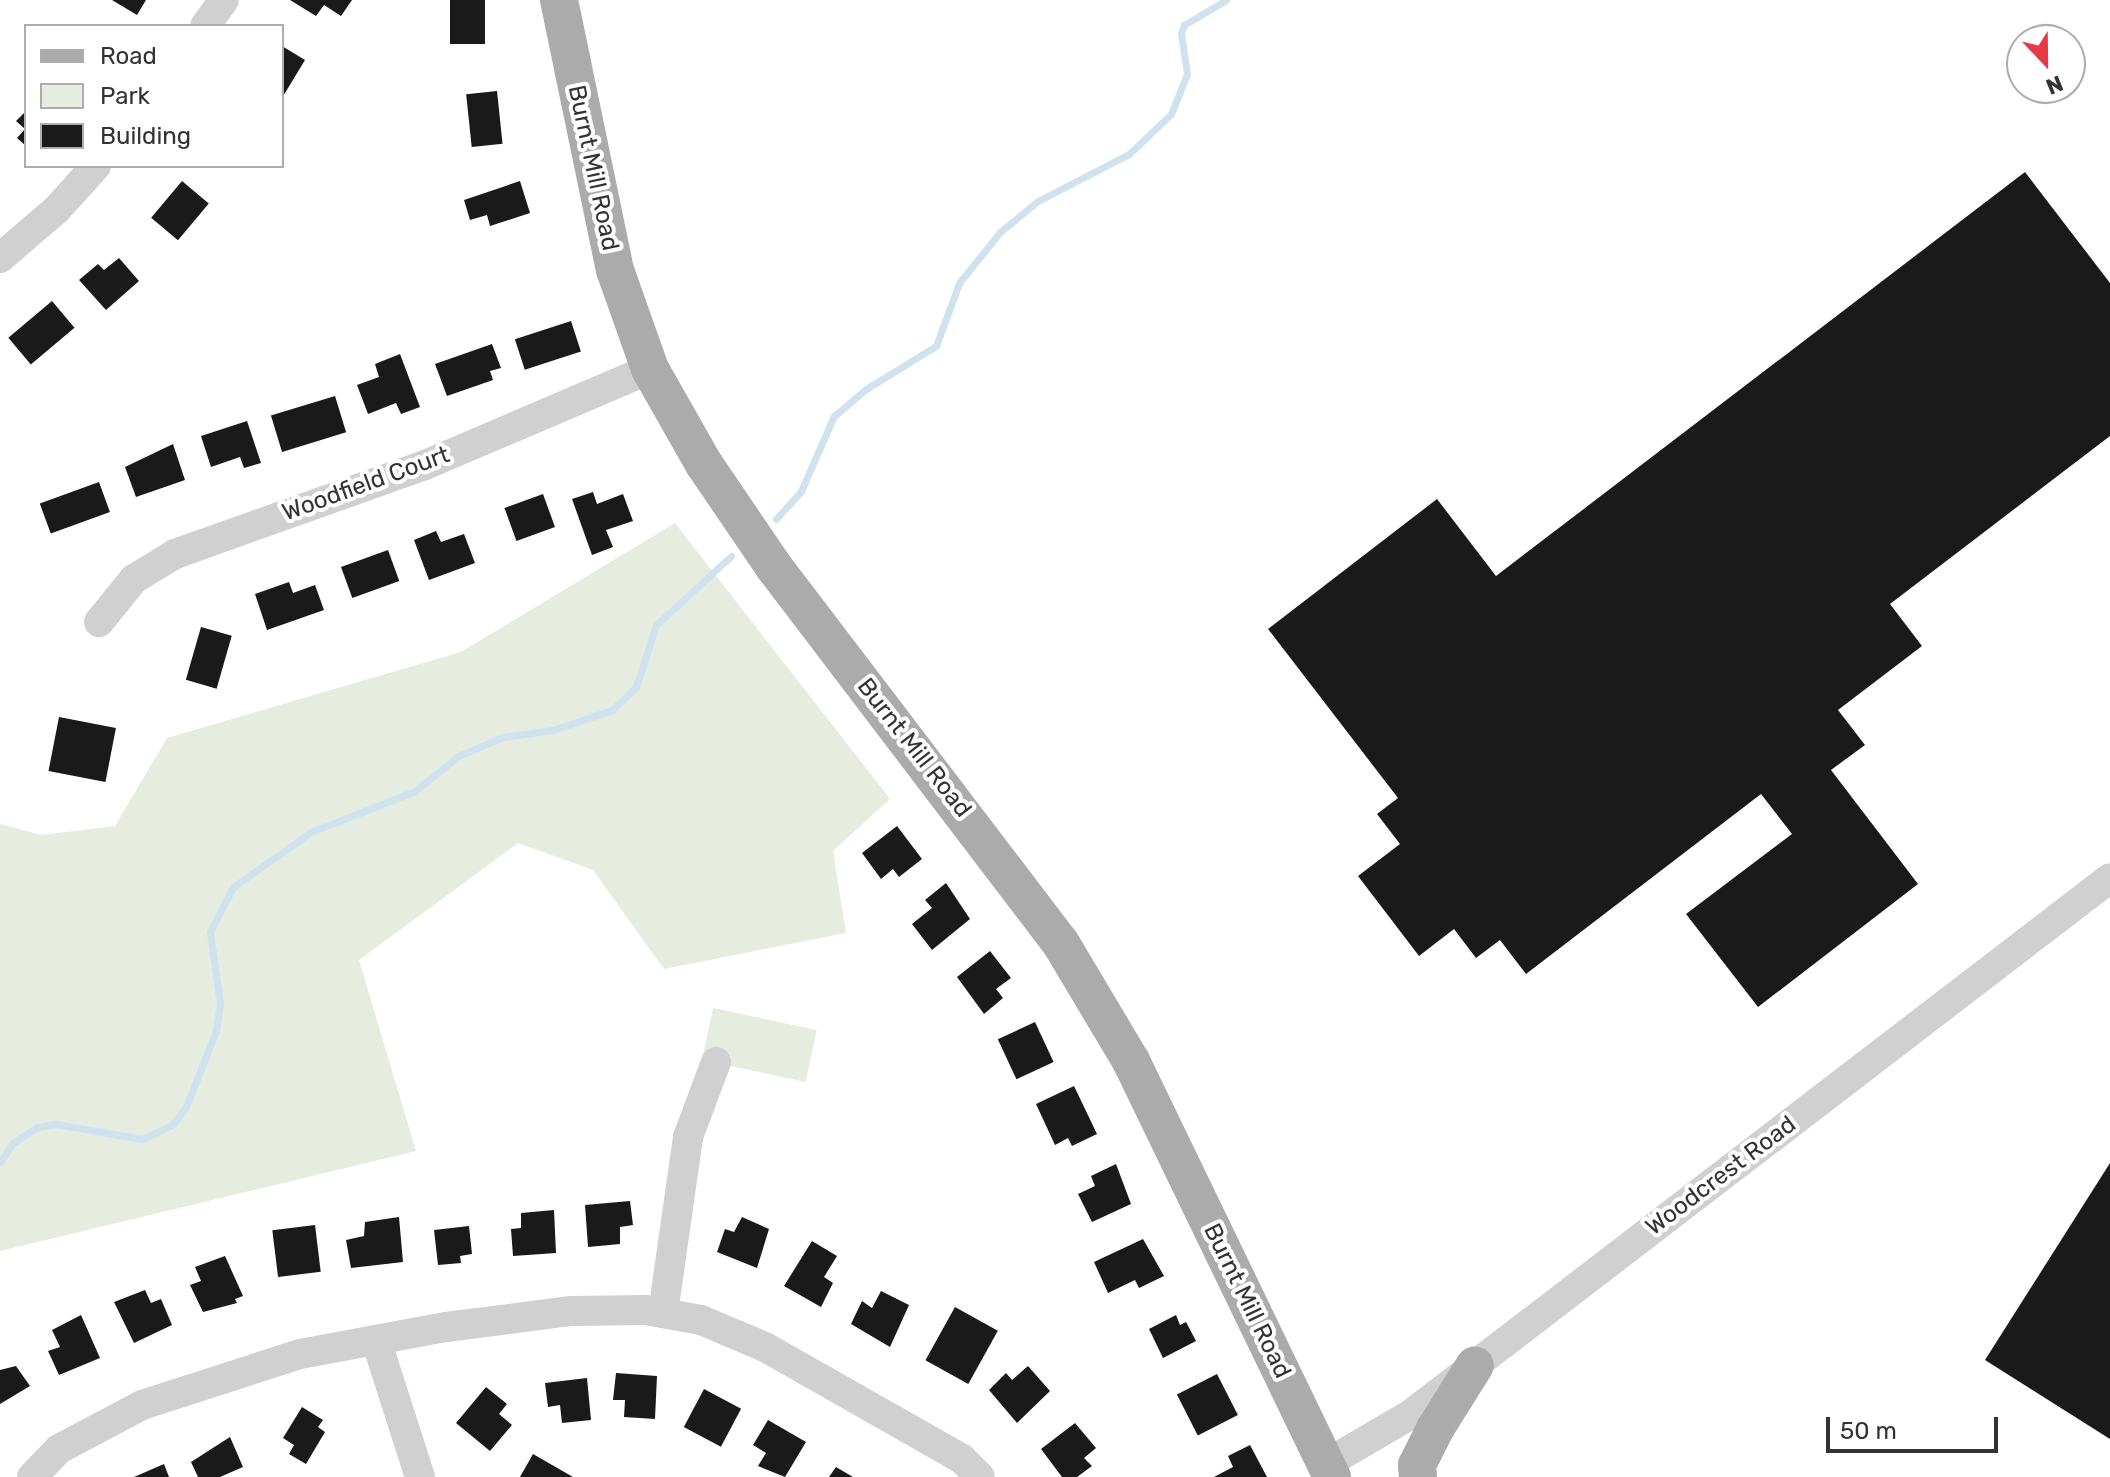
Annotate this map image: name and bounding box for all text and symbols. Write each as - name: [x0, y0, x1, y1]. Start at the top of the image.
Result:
- legend: [24, 24, 284, 168]
- north arrow: [2006, 24, 2086, 104]
- text: Road: [100, 42, 157, 70]
- text: N: [2042, 69, 2067, 100]
- text: Park: [100, 82, 150, 110]
- street label: Burnt Mill Road: [561, 83, 625, 253]
- text: Building: [100, 122, 191, 150]
- street label: Woodfield Court: [278, 440, 454, 528]
- street label: Burnt Mill Road: [851, 673, 977, 823]
- street label: Woodcrest Road: [1640, 1110, 1802, 1242]
- street label: Burnt Mill Road: [1197, 1219, 1297, 1383]
- scale bar: [1830, 1401, 2002, 1451]
- text: 50 m: [1840, 1417, 1897, 1445]

